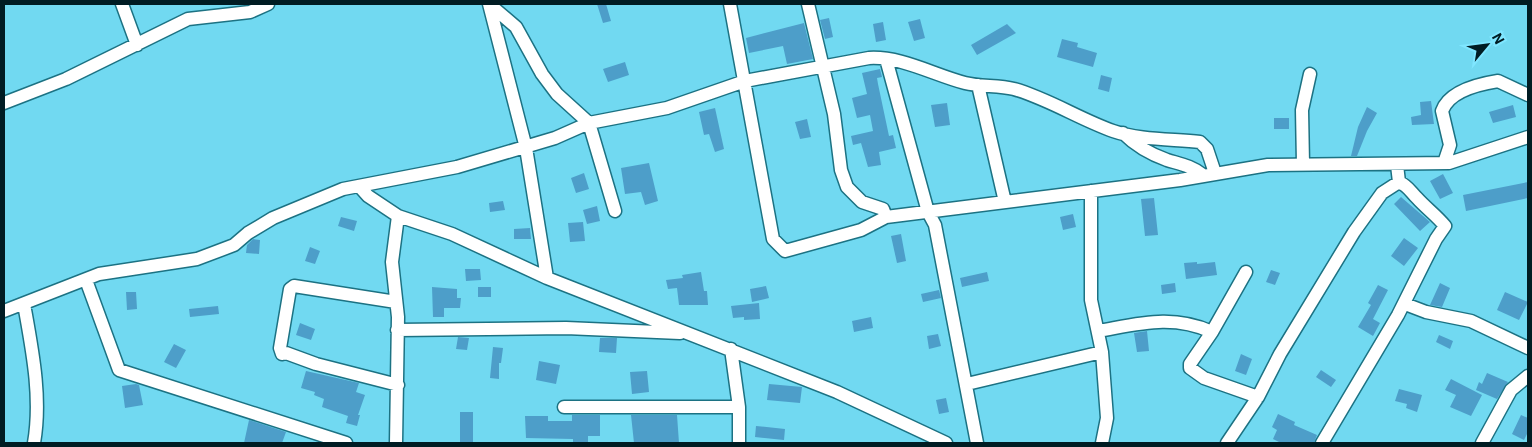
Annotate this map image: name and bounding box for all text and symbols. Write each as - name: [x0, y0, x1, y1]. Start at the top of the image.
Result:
- north arrow: [1462, 20, 1512, 70]
- text: N: [1489, 30, 1508, 47]

